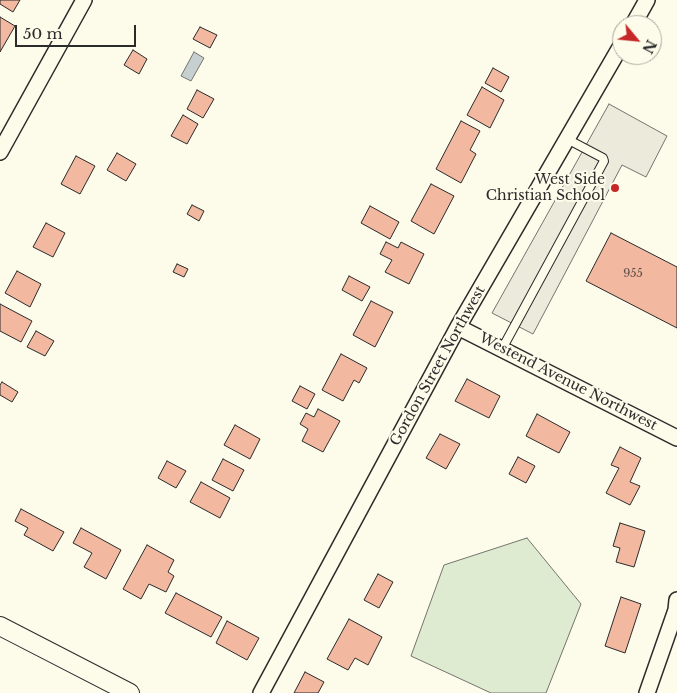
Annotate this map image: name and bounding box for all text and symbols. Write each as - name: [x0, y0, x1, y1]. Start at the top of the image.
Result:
- scale bar: [18, 15, 139, 47]
- north arrow: [612, 15, 662, 65]
- text: 50 m: [23, 24, 63, 43]
- text: N: [638, 37, 660, 57]
- place label: West Side Christian School: [486, 172, 605, 204]
- marker: West Side Christian School: [609, 182, 621, 194]
- house number: 955: [623, 267, 643, 281]
- street label: Gordon Street Northwest: [387, 283, 489, 449]
- street label: Westend Avenue Northwest: [476, 330, 660, 434]

